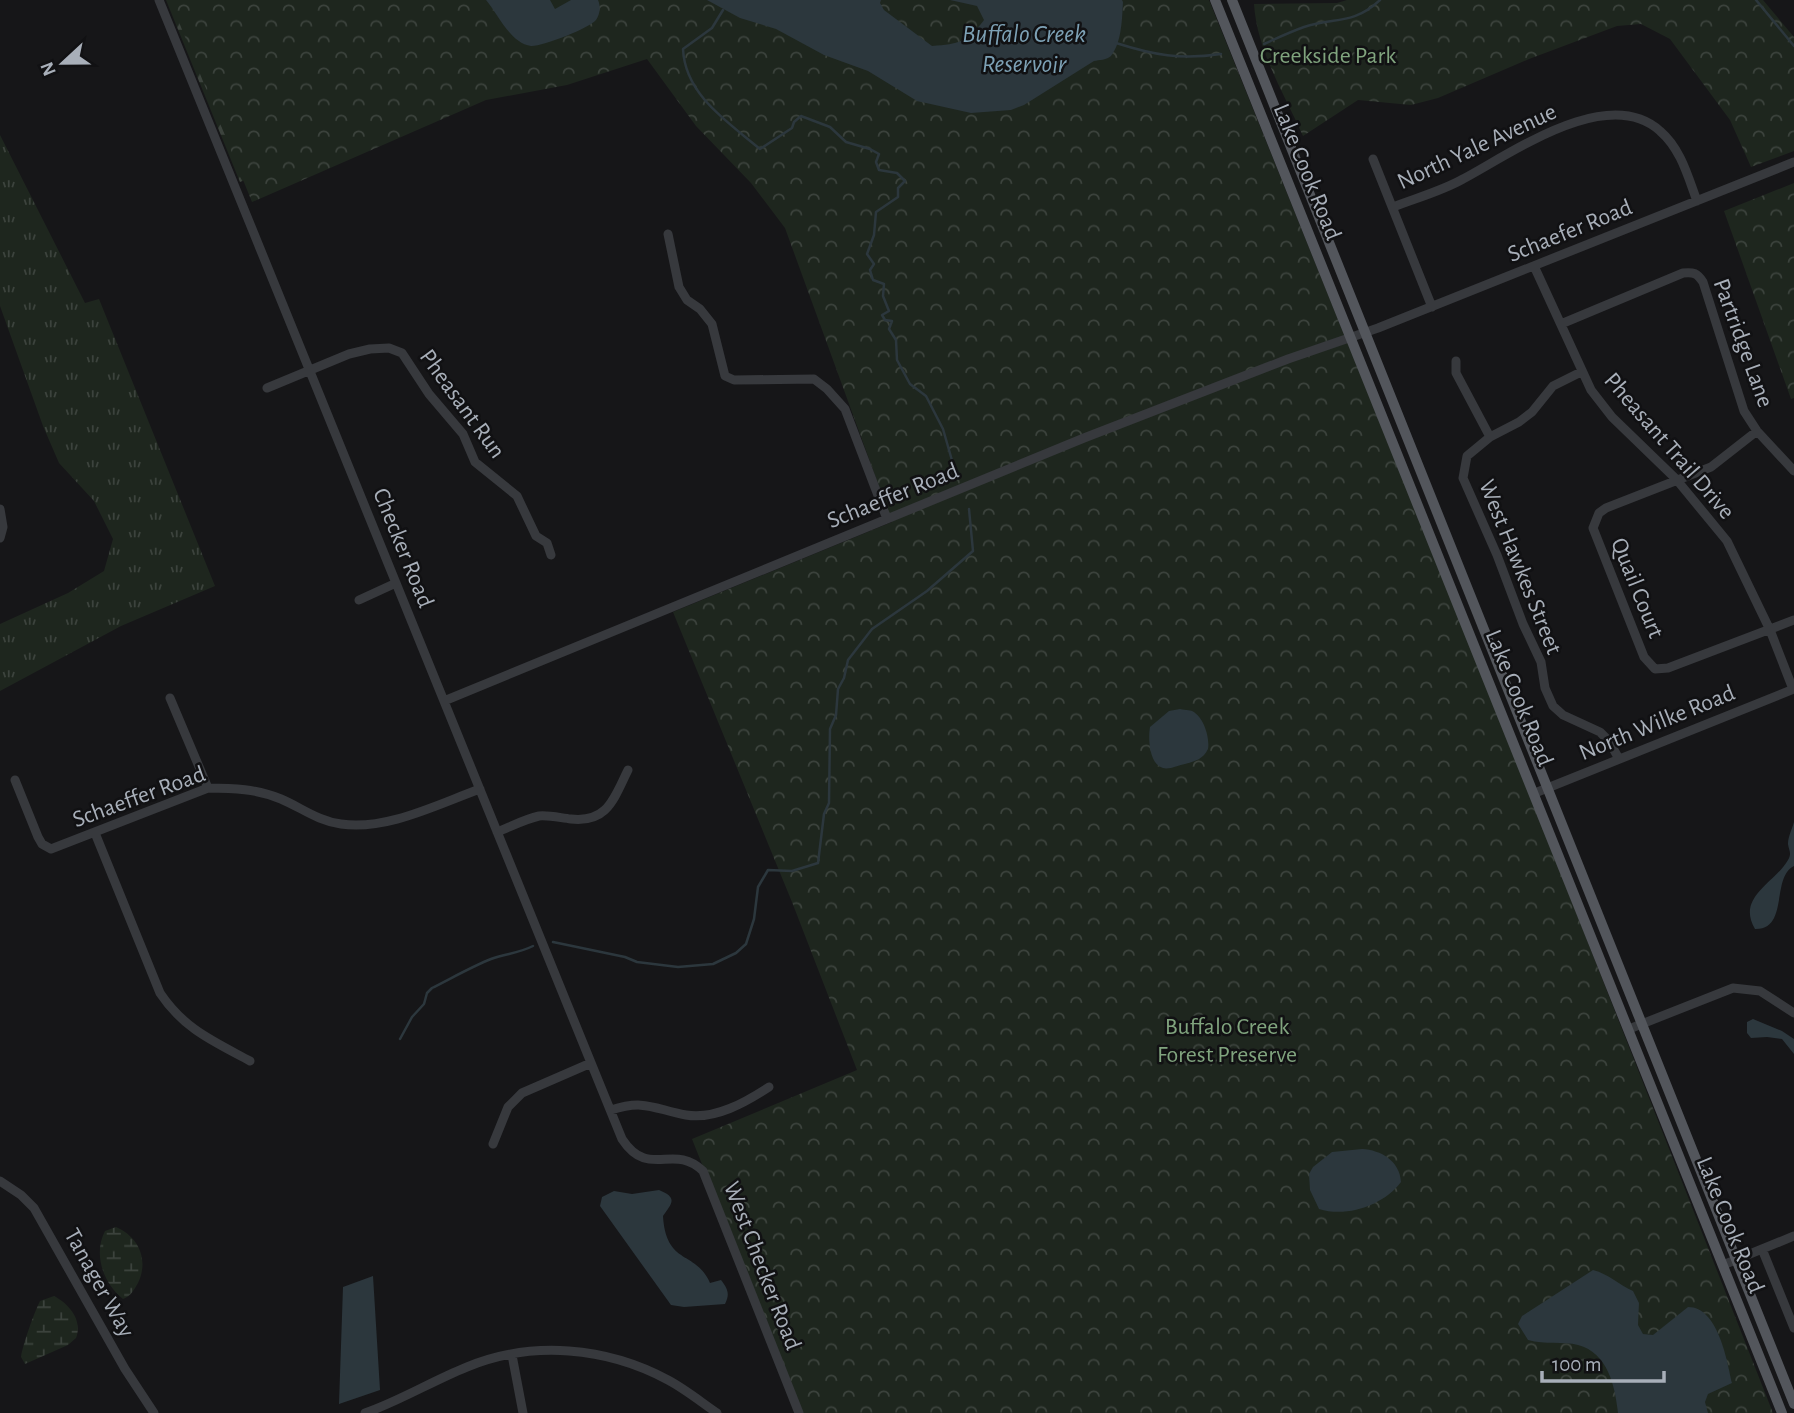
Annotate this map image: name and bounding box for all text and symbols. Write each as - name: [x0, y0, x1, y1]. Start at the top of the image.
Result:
- water label: Buffalo Creek Reservoir: [962, 21, 1086, 77]
- north arrow: [28, 28, 98, 98]
- park label: Creekside Park: [1260, 44, 1396, 68]
- text: N: [37, 59, 60, 78]
- street label: Lake Cook Road: [1269, 100, 1345, 244]
- street label: North Yale Avenue: [1394, 100, 1560, 194]
- street label: Schaefer Road: [1504, 195, 1636, 267]
- street label: Partridge Lane: [1709, 275, 1777, 411]
- street label: Pheasant Run: [415, 345, 509, 463]
- street label: Pheasant Trail Drive: [1599, 368, 1739, 524]
- street label: Schaeffer Road: [824, 459, 962, 533]
- street label: West Hawkes Street: [1474, 476, 1566, 658]
- street label: Checker Road: [368, 485, 438, 611]
- street label: Quail Court: [1606, 535, 1668, 642]
- street label: Lake Cook Road: [1481, 626, 1557, 770]
- street label: North Wilke Road: [1576, 681, 1738, 765]
- street label: Schaeffer Road: [69, 762, 209, 832]
- park label: Buffalo Creek Forest Preserve: [1157, 1015, 1297, 1067]
- street label: Lake Cook Road: [1692, 1153, 1768, 1297]
- street label: West Checker Road: [719, 1178, 805, 1354]
- street label: Tanager Way: [59, 1225, 139, 1341]
- scale bar: [1542, 1340, 1664, 1384]
- text: 100 m: [1552, 1354, 1602, 1375]

